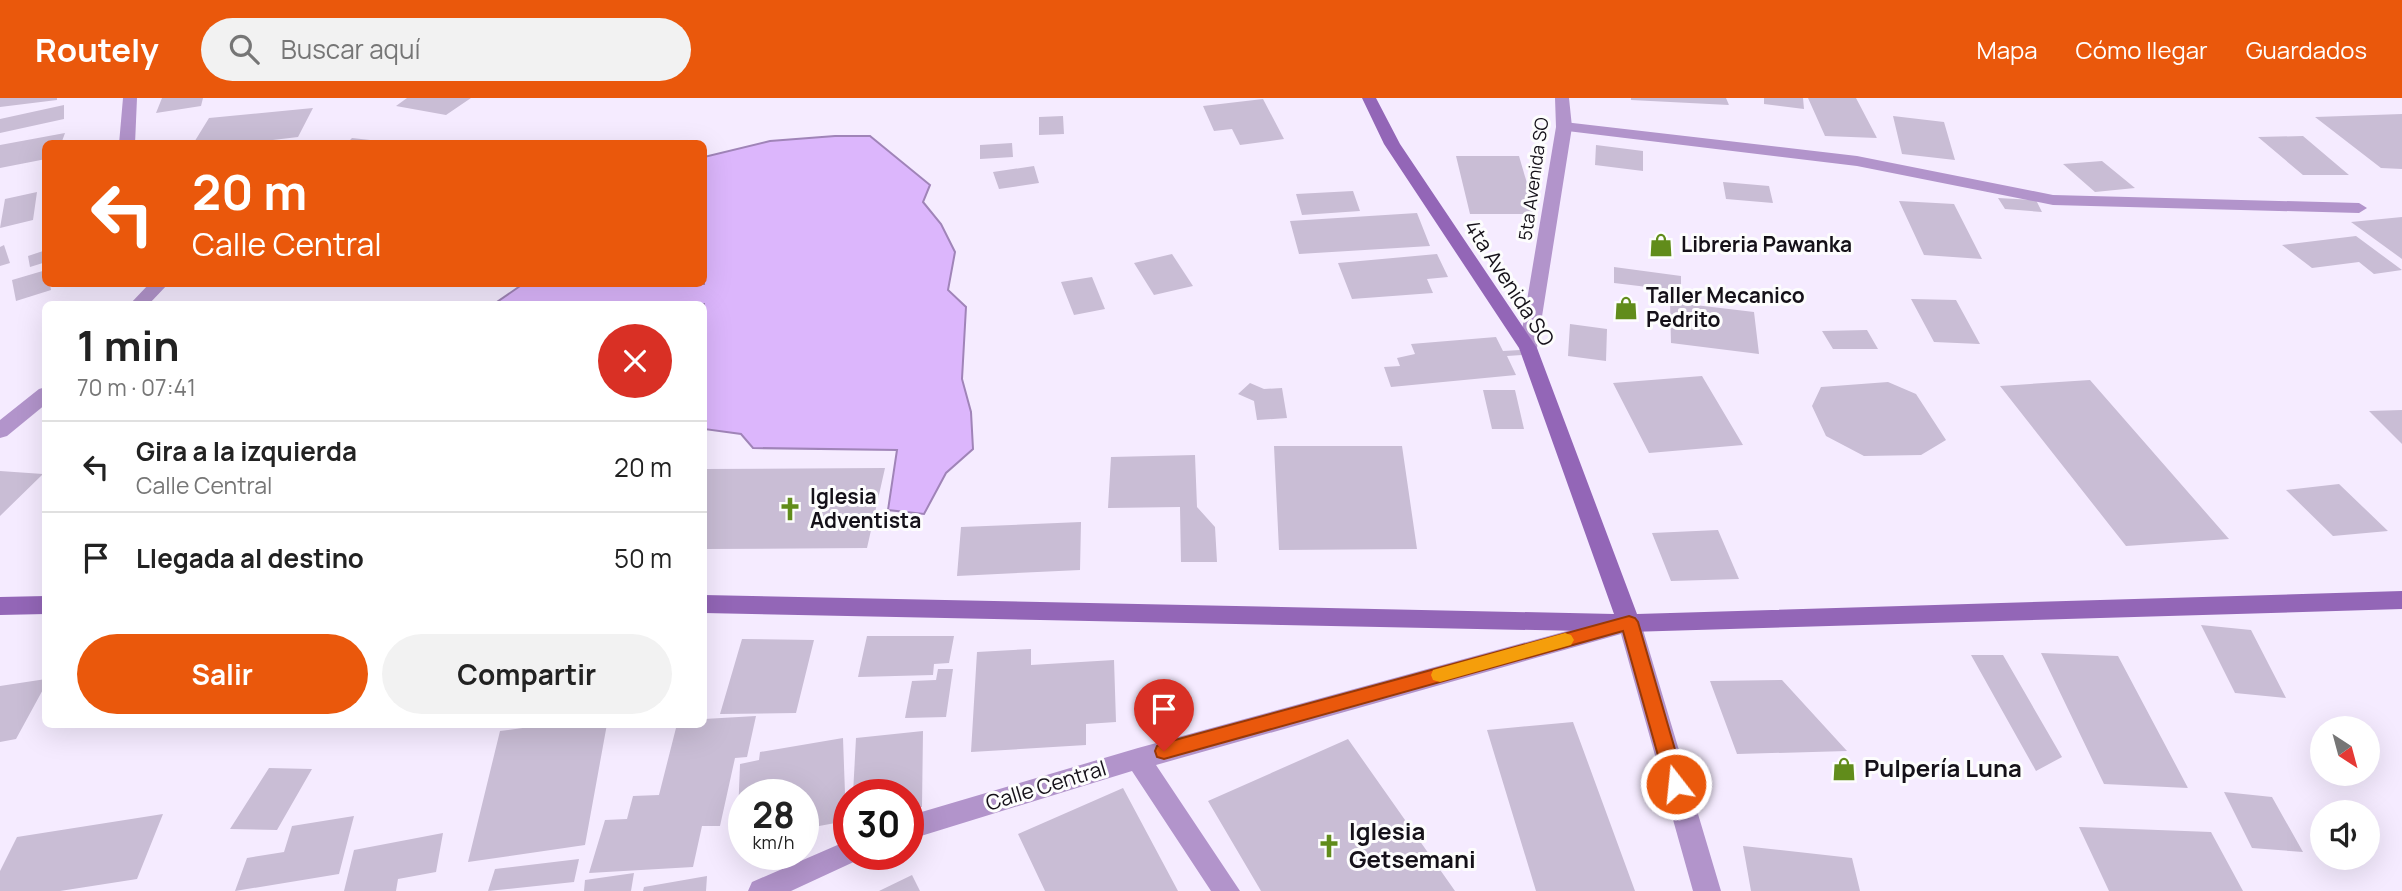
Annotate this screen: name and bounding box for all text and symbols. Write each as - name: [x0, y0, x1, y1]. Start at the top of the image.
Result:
- search box: [201, 18, 691, 81]
- text: Routely: [35, 27, 159, 72]
- icon: search: [225, 30, 263, 68]
- text: Buscar aquí: [281, 31, 421, 67]
- text: Mapa: [1977, 33, 2038, 66]
- text: Cómo llegar: [2076, 33, 2208, 66]
- text: Guardados: [2246, 33, 2367, 66]
- street label: 5ta Avenida SO: [1512, 116, 1554, 242]
- text: 20 m: [192, 158, 307, 225]
- icon: left: [77, 168, 168, 259]
- street label: 4ta Avenida SO: [1459, 214, 1561, 351]
- text: Calle Central: [192, 222, 382, 266]
- place label: Libreria Pawanka: [1681, 230, 1852, 258]
- shop icon: Libreria Pawanka: [1647, 231, 1675, 259]
- place label: Taller Mecanico Pedrito: [1646, 281, 1805, 333]
- shop icon: Taller Mecanico Pedrito: [1612, 294, 1640, 322]
- text: 1 min: [77, 316, 180, 374]
- button: close: [598, 324, 672, 398]
- text: 70 m · 07:41: [77, 371, 196, 403]
- text: Gira a la izquierda: [136, 433, 357, 469]
- icon: left: [77, 448, 115, 486]
- text: 20 m: [614, 449, 672, 485]
- text: Calle Central: [136, 469, 272, 501]
- place label: Iglesia Adventista: [810, 482, 921, 534]
- church icon: Iglesia Adventista: [776, 495, 804, 523]
- icon: arrive: [77, 539, 115, 577]
- text: Llegada al destino: [136, 540, 364, 576]
- text: 50 m: [614, 540, 672, 576]
- button: Salir: [77, 634, 368, 714]
- button: Compartir: [382, 634, 672, 714]
- pin: [1134, 679, 1194, 751]
- icon: arrive: [1145, 690, 1183, 728]
- north arrow: [2310, 716, 2380, 786]
- map controls: [2310, 716, 2380, 870]
- position arrow: [1639, 747, 1713, 821]
- place label: Pulpería Luna: [1864, 751, 2022, 784]
- street label: Calle Central: [982, 753, 1109, 817]
- shop icon: Pulpería Luna: [1830, 755, 1858, 783]
- speed limit sign: 30: [833, 779, 924, 870]
- text: 28: [752, 791, 795, 839]
- button: sound: [2310, 800, 2380, 870]
- place label: Iglesia Getsemani: [1349, 814, 1476, 875]
- text: km/h: [753, 830, 794, 854]
- church icon: Iglesia Getsemani: [1315, 832, 1343, 860]

